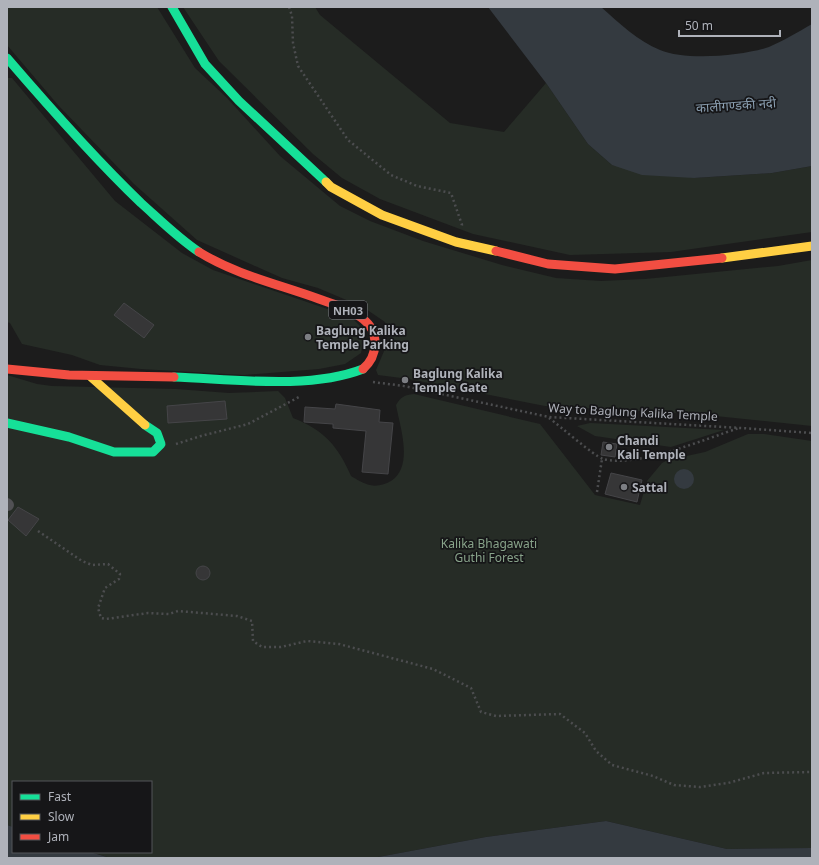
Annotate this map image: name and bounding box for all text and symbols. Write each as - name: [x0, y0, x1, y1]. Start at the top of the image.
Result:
- scale bar: [679, 12, 780, 38]
- text: 50 m: [685, 17, 713, 34]
- water label: कालीगण्डकी नदी: [695, 93, 777, 117]
- road number: NH03: [329, 301, 367, 319]
- place label: Baglung Kalika Temple Parking: [316, 322, 409, 353]
- marker: Baglung Kalika Temple Parking: [303, 332, 313, 342]
- place label: Baglung Kalika Temple Gate: [413, 365, 503, 396]
- marker: Baglung Kalika Temple Gate: [400, 375, 410, 385]
- street label: Way to Baglung Kalika Temple: [548, 399, 718, 425]
- place label: Chandi Kali Temple: [617, 432, 686, 463]
- marker: Chandi Kali Temple: [604, 442, 614, 452]
- place label: Sattal: [632, 479, 667, 496]
- marker: Sattal: [619, 482, 629, 492]
- park label: Kalika Bhagawati Guthi Forest: [441, 535, 537, 566]
- legend: [12, 781, 152, 853]
- text: Fast: [48, 788, 72, 805]
- text: Slow: [48, 808, 75, 825]
- text: Jam: [47, 828, 69, 845]

